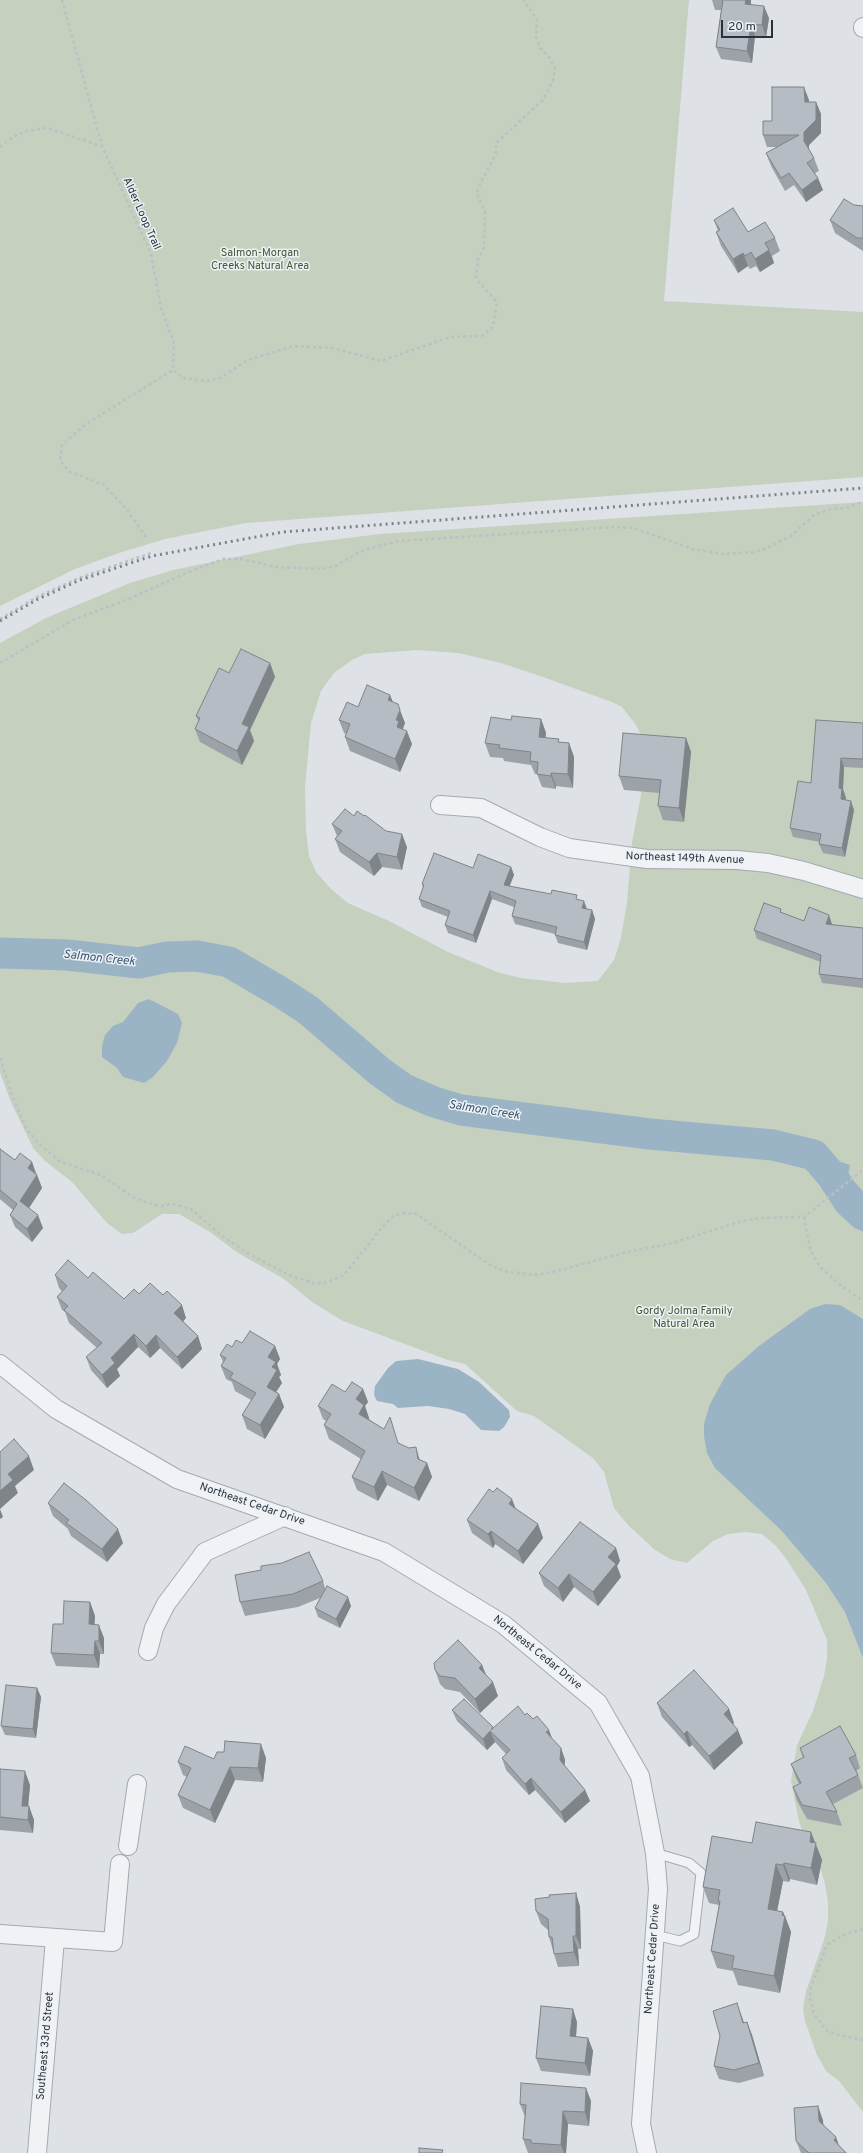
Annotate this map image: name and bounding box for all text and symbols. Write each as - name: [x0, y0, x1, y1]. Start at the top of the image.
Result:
- scale bar: [723, 12, 775, 38]
- text: 20 m: [728, 19, 756, 35]
- street label: Alder Loop Trail: [119, 176, 163, 252]
- park label: Salmon-Morgan Creeks Natural Area: [211, 247, 309, 273]
- street label: Northeast 149th Avenue: [625, 850, 745, 868]
- water label: Salmon Creek: [63, 948, 135, 970]
- water label: Salmon Creek: [447, 1098, 521, 1124]
- park label: Gordy Jolma Family Natural Area: [635, 1305, 733, 1331]
- street label: Northeast Cedar Drive: [198, 1481, 306, 1529]
- street label: Northeast Cedar Drive: [490, 1613, 584, 1693]
- street label: Northeast Cedar Drive: [643, 1903, 663, 2015]
- street label: Southeast 33rd Street: [35, 1991, 57, 2101]

